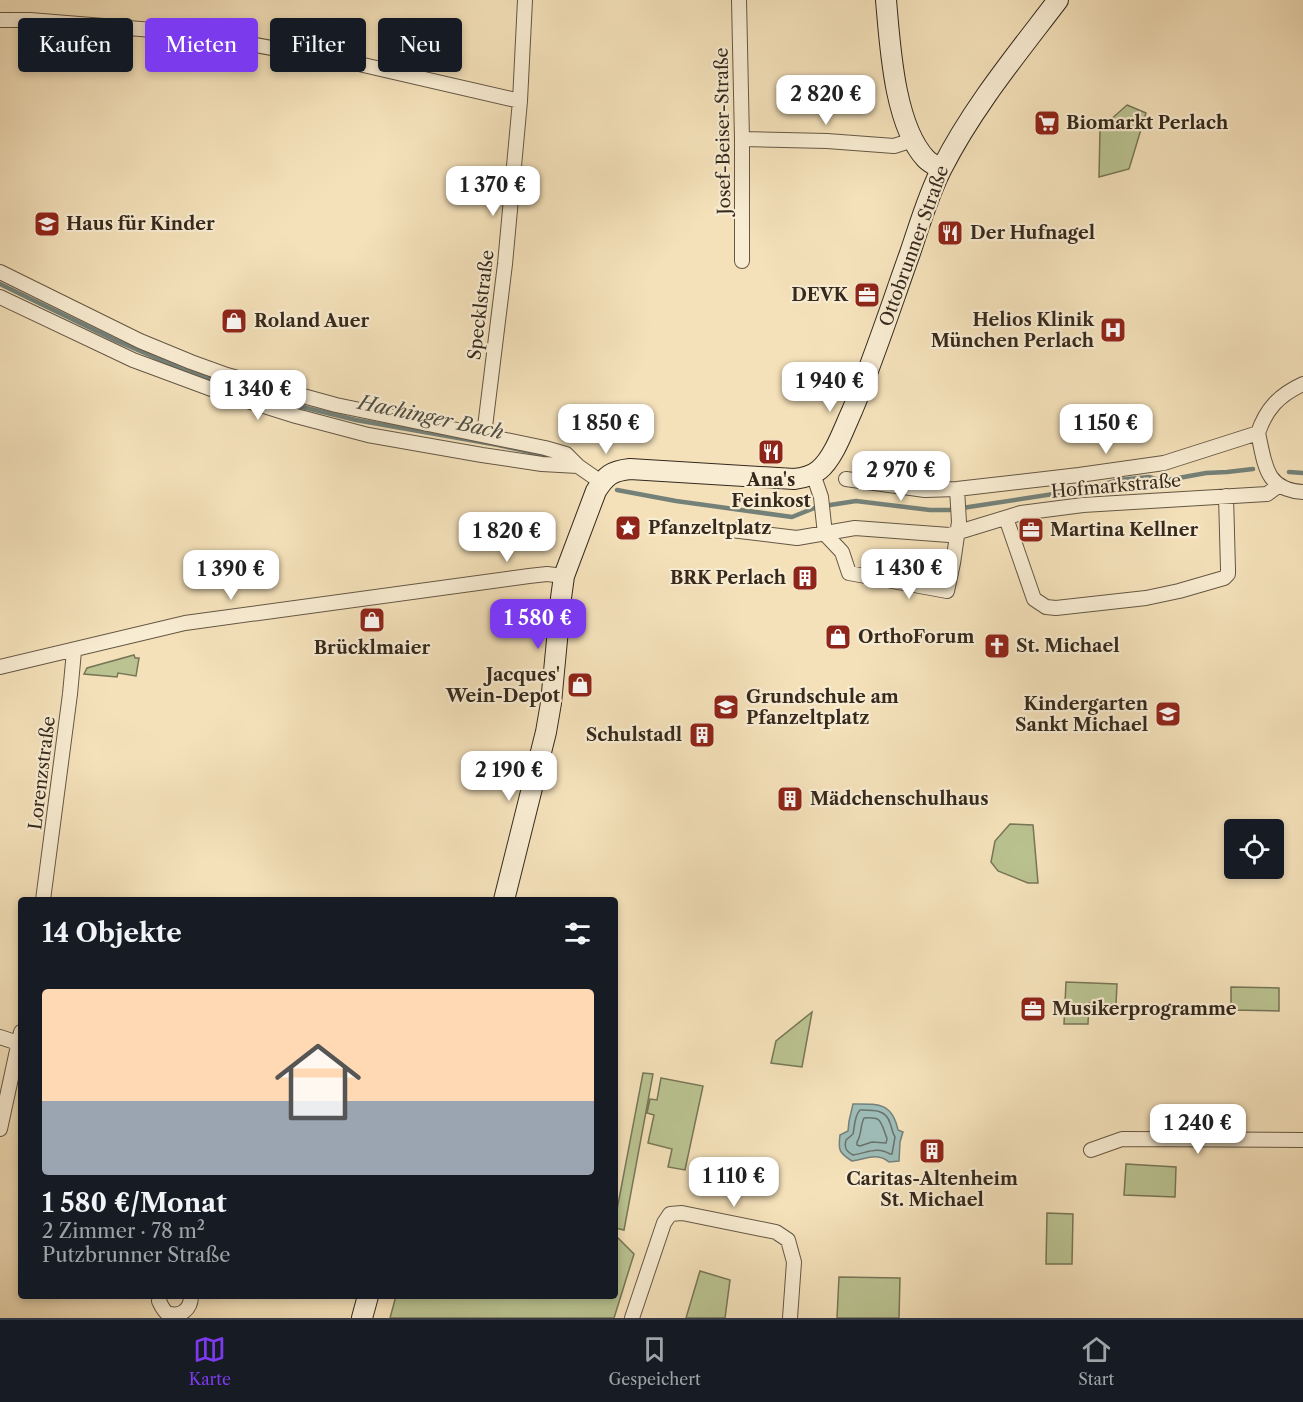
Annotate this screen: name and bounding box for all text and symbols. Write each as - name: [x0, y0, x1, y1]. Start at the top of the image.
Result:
- chip: Kaufen: [18, 18, 133, 72]
- chip: Mieten: [145, 18, 258, 72]
- chip: Filter: [270, 18, 366, 72]
- chip: Neu: [378, 18, 462, 72]
- street label: Josef-Beiser-Straße: [711, 47, 736, 218]
- pin: 2 820 €: [771, 75, 881, 126]
- text: 2 820 €: [790, 82, 862, 106]
- supermarket icon: Biomarkt Perlach: [1032, 108, 1062, 138]
- place label: Biomarkt Perlach: [1066, 112, 1229, 134]
- street label: Ottobrunner Straße: [875, 163, 953, 329]
- pin: 1 370 €: [438, 166, 548, 217]
- text: 1 370 €: [460, 173, 526, 197]
- school or university icon: Haus für Kinder: [32, 209, 62, 239]
- place label: Haus für Kinder: [66, 213, 215, 235]
- restaurant icon: Der Hufnagel: [935, 218, 965, 248]
- place label: Der Hufnagel: [970, 222, 1095, 244]
- street label: Specklstraße: [463, 249, 499, 361]
- office icon: DEVK: [852, 280, 882, 310]
- place label: DEVK: [791, 284, 849, 306]
- shop icon: Roland Auer: [219, 306, 249, 336]
- place label: Helios Klinik München Perlach: [931, 309, 1095, 352]
- place label: Roland Auer: [254, 310, 369, 332]
- hospital icon: Helios Klinik München Perlach: [1098, 315, 1128, 345]
- pin: 1 940 €: [775, 362, 885, 413]
- text: 1 940 €: [796, 369, 864, 393]
- pin: 1 340 €: [203, 370, 313, 421]
- text: 1 340 €: [224, 377, 292, 401]
- water label: Hachinger Bach: [354, 389, 506, 444]
- pin: 1 850 €: [551, 404, 661, 455]
- pin: 1 150 €: [1051, 404, 1161, 455]
- text: 1 850 €: [572, 411, 640, 435]
- text: 1 150 €: [1074, 411, 1138, 435]
- restaurant icon: Ana's Feinkost: [756, 437, 786, 467]
- pin: 2 970 €: [846, 451, 956, 502]
- text: 2 970 €: [866, 458, 936, 482]
- place label: Ana's Feinkost: [731, 469, 811, 512]
- street label: Hofmarkstraße: [1050, 469, 1182, 503]
- pin: 1 820 €: [452, 512, 562, 563]
- place icon: Pfanzeltplatz: [613, 513, 643, 543]
- office icon: Martina Kellner: [1016, 515, 1046, 545]
- place label: Pfanzeltplatz: [648, 517, 771, 539]
- text: 1 820 €: [473, 519, 541, 543]
- place label: Martina Kellner: [1050, 519, 1198, 541]
- pin: 1 430 €: [854, 549, 964, 600]
- pin: 1 390 €: [176, 550, 286, 601]
- text: 1 430 €: [875, 556, 943, 580]
- text: 1 390 €: [197, 557, 265, 581]
- building icon: BRK Perlach: [790, 563, 820, 593]
- place label: BRK Perlach: [670, 567, 787, 589]
- pin: 1 580 €: [483, 599, 593, 650]
- shop icon: Brücklmaier: [357, 605, 387, 635]
- text: 1 580 €: [504, 606, 572, 630]
- shop icon: OrthoForum: [823, 622, 853, 652]
- place label: OrthoForum: [858, 626, 975, 648]
- church icon: St. Michael: [982, 631, 1012, 661]
- place label: St. Michael: [1016, 635, 1120, 657]
- place label: Brücklmaier: [314, 637, 430, 659]
- place label: Jacques' Wein-Depot: [445, 664, 561, 707]
- shop icon: Jacques' Wein-Depot: [565, 670, 595, 700]
- place label: Grundschule am Pfanzeltplatz: [746, 686, 899, 729]
- school or university icon: Grundschule am Pfanzeltplatz: [711, 692, 741, 722]
- place label: Kindergarten Sankt Michael: [1015, 693, 1149, 736]
- school or university icon: Kindergarten Sankt Michael: [1153, 699, 1183, 729]
- street label: Lorenzstraße: [24, 715, 60, 831]
- building icon: Schulstadl: [687, 720, 717, 750]
- place label: Schulstadl: [586, 724, 682, 746]
- pin: 2 190 €: [454, 751, 564, 802]
- text: 2 190 €: [475, 758, 543, 782]
- building icon: Mädchenschulhaus: [775, 784, 805, 814]
- place label: Mädchenschulhaus: [810, 788, 989, 810]
- map controls: [1224, 819, 1284, 879]
- button: locate: [1224, 819, 1284, 879]
- text: 14 Objekte: [42, 917, 182, 949]
- icon: filters: [561, 917, 594, 950]
- office icon: Musikerprogramme: [1018, 994, 1048, 1024]
- place label: Musikerprogramme: [1052, 998, 1237, 1020]
- icon: home: [264, 1028, 372, 1136]
- pin: 1 240 €: [1143, 1104, 1253, 1155]
- text: 1 240 €: [1164, 1111, 1232, 1135]
- building icon: Caritas-Altenheim St. Michael: [917, 1136, 947, 1166]
- pin: 1 110 €: [679, 1157, 789, 1208]
- text: 1 110 €: [703, 1164, 765, 1188]
- place label: Caritas-Altenheim St. Michael: [846, 1168, 1018, 1211]
- text: 1 580 €/Monat: [42, 1187, 227, 1219]
- text: 2 Zimmer · 78 m²: [42, 1219, 205, 1243]
- text: Putzbrunner Straße: [42, 1243, 230, 1267]
- tab: Karte: [189, 1333, 231, 1389]
- tab: Gespeichert: [608, 1333, 701, 1389]
- tab: Start: [1078, 1333, 1114, 1389]

